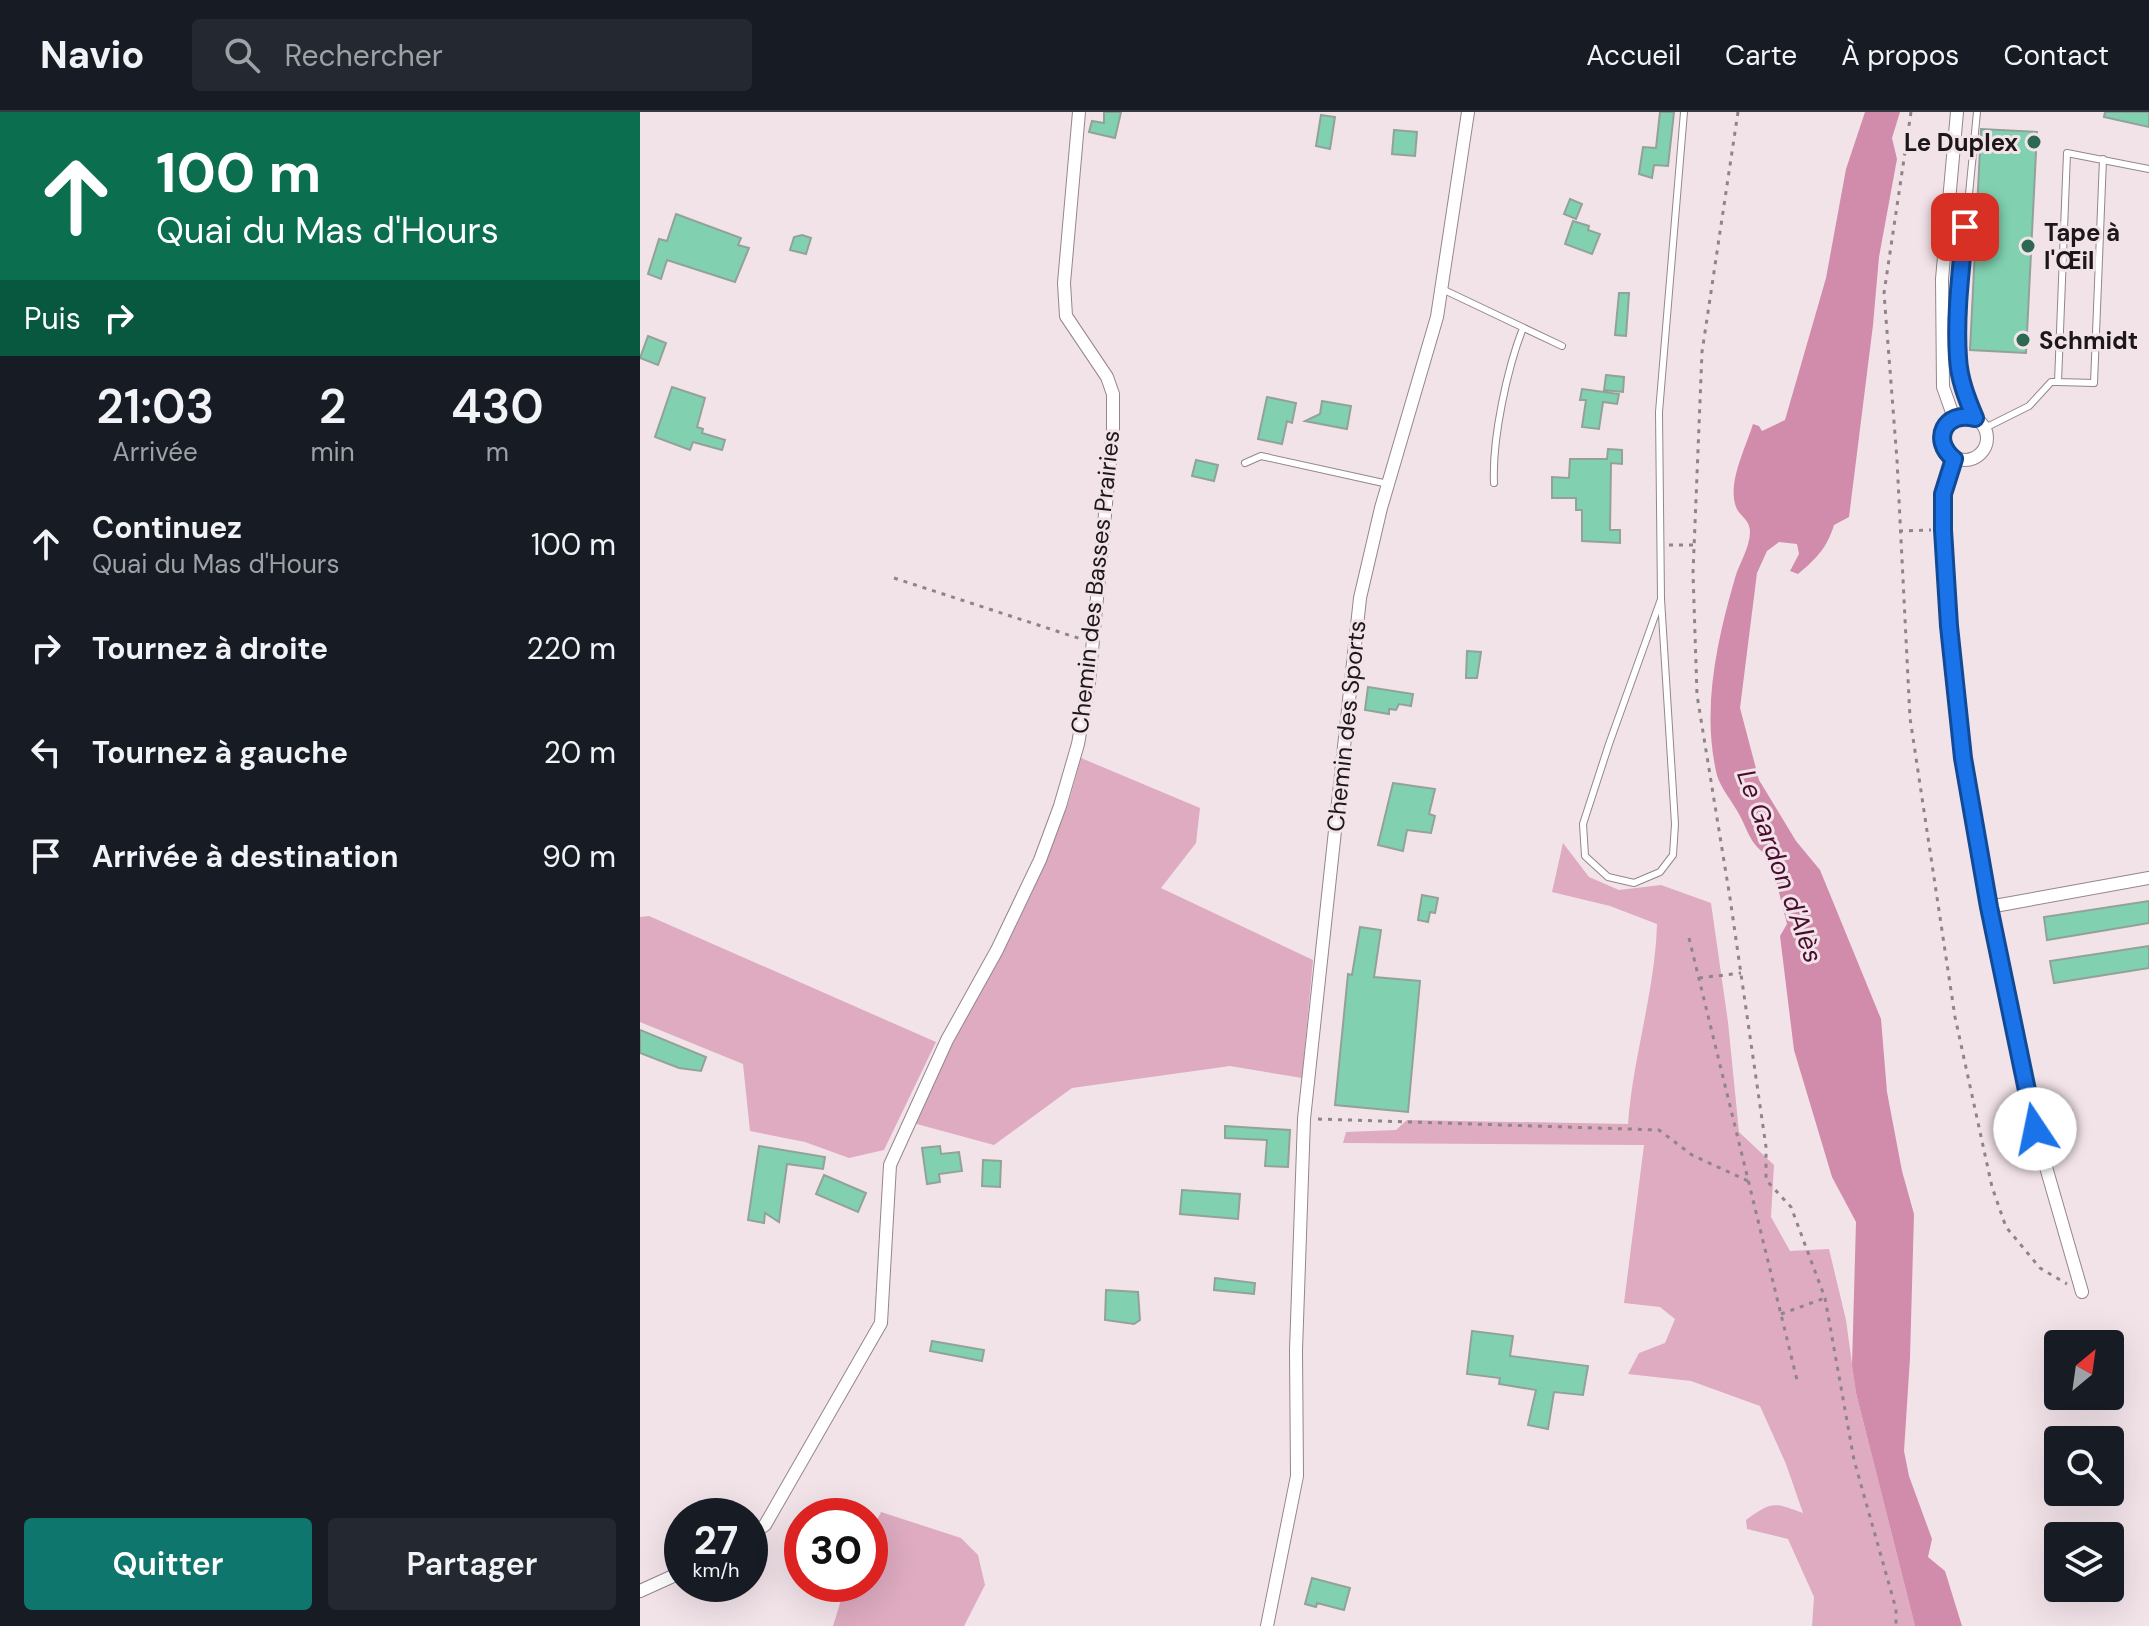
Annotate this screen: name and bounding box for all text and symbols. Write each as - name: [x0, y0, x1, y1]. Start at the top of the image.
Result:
- search box: [192, 19, 752, 91]
- text: Navio: [40, 30, 144, 80]
- icon: search: [220, 33, 264, 77]
- text: Rechercher: [284, 36, 443, 75]
- text: Accueil: [1586, 37, 1681, 74]
- text: Carte: [1725, 37, 1797, 74]
- text: À propos: [1841, 37, 1959, 74]
- text: Contact: [2003, 37, 2109, 74]
- place label: Le Duplex: [1904, 127, 2018, 158]
- marker: Le Duplex: [2025, 133, 2043, 151]
- text: 100 m: [156, 136, 321, 209]
- icon: ahead: [24, 144, 128, 248]
- pin: [1931, 193, 1999, 261]
- icon: arrive: [1943, 205, 1987, 249]
- text: Quai du Mas d'Hours: [156, 207, 499, 254]
- place label: Tape à l'Œil: [2044, 217, 2120, 276]
- marker: Tape à l'Œil: [2019, 237, 2037, 255]
- icon: right: [97, 296, 141, 340]
- text: Puis: [24, 299, 81, 338]
- place label: Schmidt: [2039, 325, 2138, 356]
- marker: Schmidt: [2014, 331, 2032, 349]
- text: 21:03: [96, 375, 214, 438]
- text: 2: [319, 375, 346, 438]
- text: 430: [451, 375, 544, 438]
- street label: Chemin des Basses Prairies: [1064, 429, 1126, 735]
- text: Arrivée: [113, 435, 198, 469]
- text: min: [310, 435, 355, 469]
- text: m: [486, 435, 509, 469]
- text: Continuez: [92, 508, 242, 547]
- icon: ahead: [24, 522, 68, 566]
- text: 100 m: [531, 525, 616, 564]
- text: Quai du Mas d'Hours: [92, 547, 340, 581]
- street label: Chemin des Sports: [1319, 619, 1373, 833]
- icon: right: [24, 626, 68, 670]
- text: Tournez à droite: [92, 629, 328, 668]
- text: 220 m: [527, 629, 616, 668]
- icon: left: [24, 730, 68, 774]
- text: Tournez à gauche: [92, 733, 348, 772]
- text: 20 m: [544, 733, 616, 772]
- water label: Le Gardon d'Alès: [1729, 765, 1831, 967]
- icon: arrive: [24, 834, 68, 878]
- text: Arrivée à destination: [92, 837, 398, 876]
- text: 90 m: [542, 837, 616, 876]
- position arrow: [1993, 1087, 2077, 1171]
- north arrow: [2044, 1330, 2124, 1410]
- map controls: [2044, 1330, 2124, 1602]
- button: search: [2044, 1426, 2124, 1506]
- speed limit sign: 30: [784, 1498, 888, 1602]
- text: 27: [694, 1514, 738, 1566]
- button: Quitter: [24, 1518, 312, 1610]
- button: Partager: [328, 1518, 616, 1610]
- button: layers: [2044, 1522, 2124, 1602]
- text: km/h: [692, 1557, 740, 1583]

